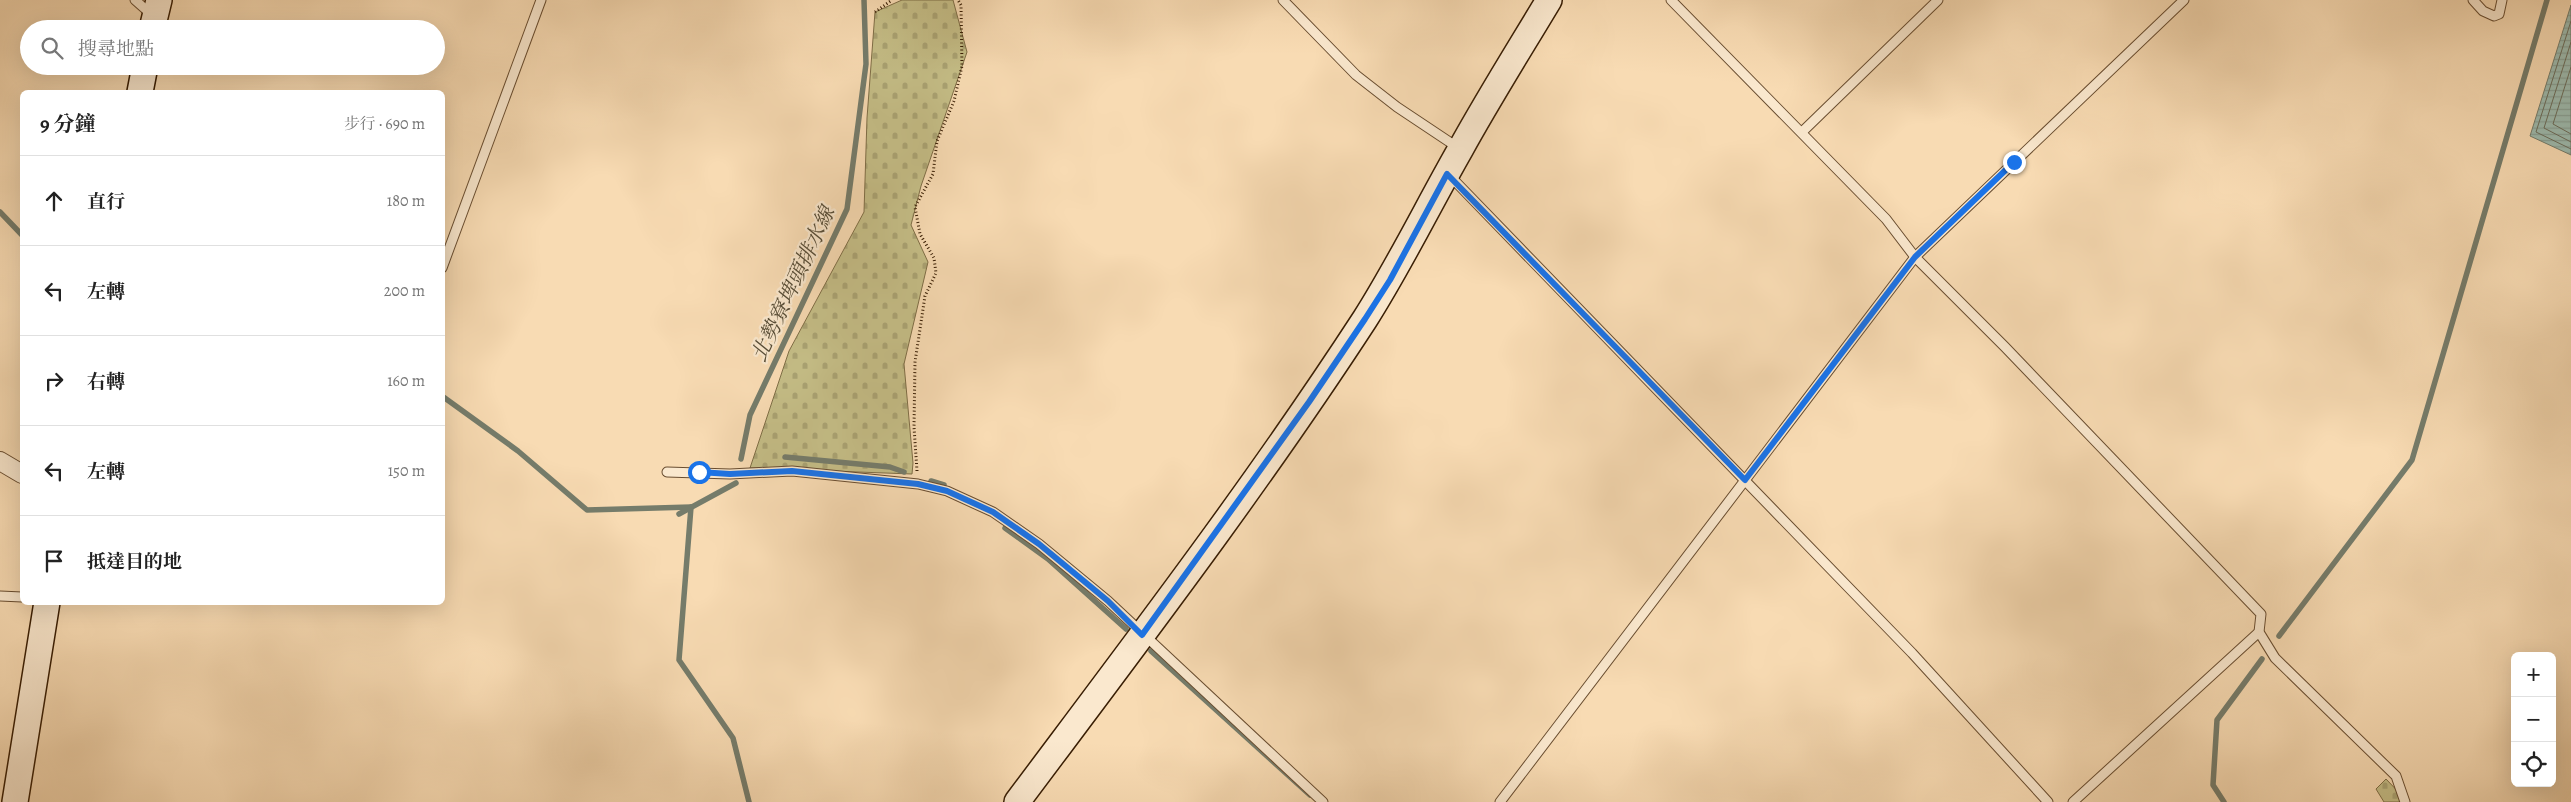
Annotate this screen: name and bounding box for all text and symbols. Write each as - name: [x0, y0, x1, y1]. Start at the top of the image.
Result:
- search box: [20, 20, 445, 75]
- icon: search: [38, 34, 66, 62]
- text: 搜尋地點: [78, 36, 154, 62]
- text: 9 分鐘: [40, 110, 95, 138]
- text: 步行 · 690 m: [344, 113, 425, 135]
- route end: [2003, 151, 2026, 174]
- icon: ahead: [40, 187, 68, 215]
- text: 直行: [87, 189, 125, 215]
- text: 180 m: [387, 190, 425, 212]
- water label: 北勢寮埤頭排水線: [745, 200, 842, 366]
- icon: left: [40, 277, 68, 305]
- text: 左轉: [87, 279, 125, 305]
- text: 200 m: [384, 280, 425, 302]
- icon: right: [40, 367, 68, 395]
- text: 右轉: [87, 369, 125, 395]
- text: 160 m: [387, 370, 425, 392]
- icon: left: [40, 457, 68, 485]
- text: 左轉: [87, 459, 125, 485]
- text: 150 m: [388, 460, 425, 482]
- route start: [688, 461, 711, 484]
- icon: arrive: [40, 547, 68, 575]
- text: 抵達目的地: [87, 549, 182, 575]
- map controls: [2511, 652, 2556, 787]
- button: +: [2511, 652, 2556, 697]
- button: −: [2511, 697, 2556, 742]
- button: locate: [2511, 742, 2556, 787]

